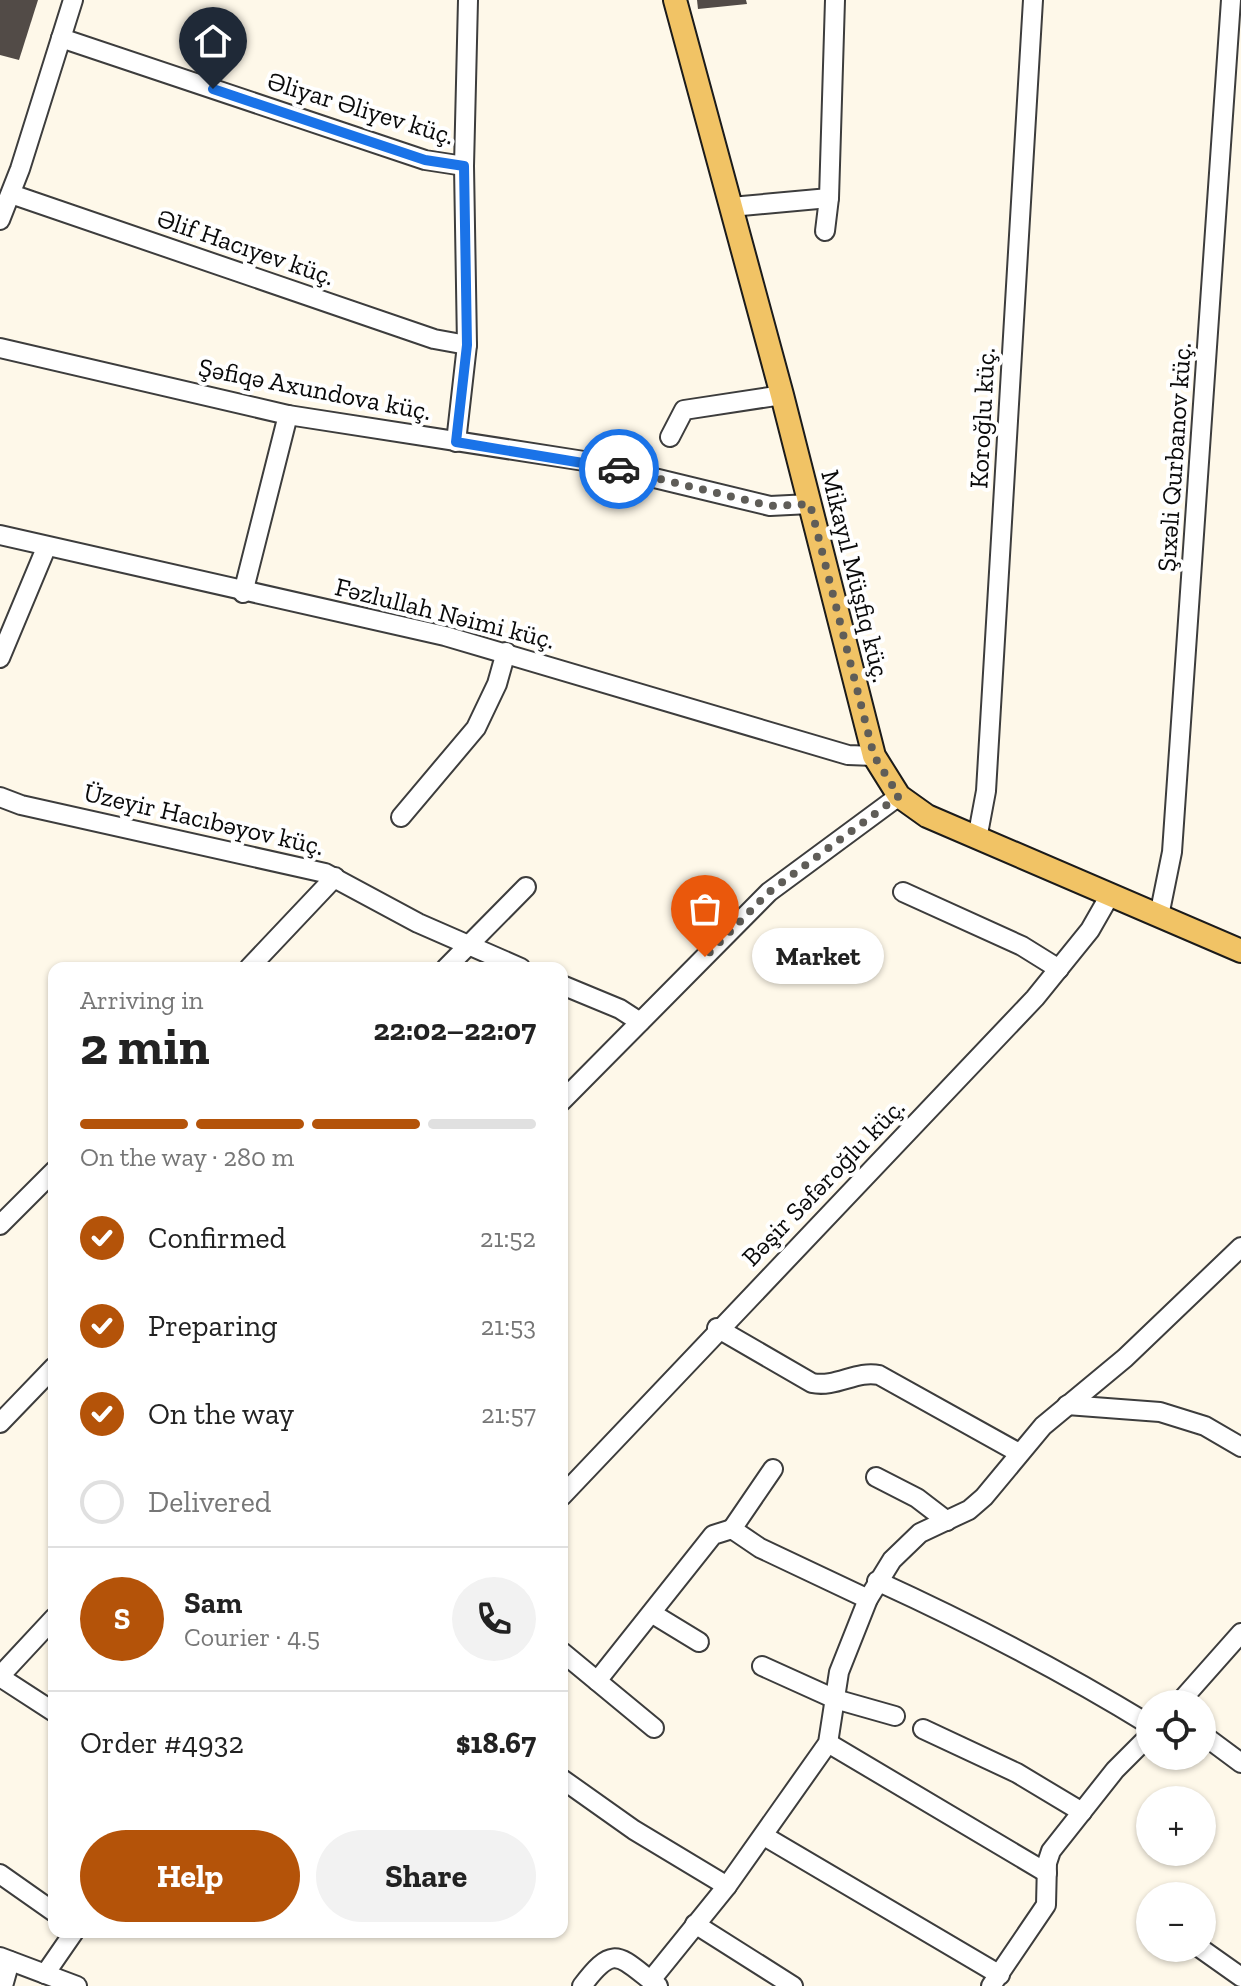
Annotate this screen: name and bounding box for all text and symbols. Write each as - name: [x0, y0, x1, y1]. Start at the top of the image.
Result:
- pin: [179, 7, 247, 89]
- icon: home: [191, 19, 235, 63]
- street label: Əliyar Əliyev küç.: [264, 64, 458, 152]
- street label: Əlif Hacıyev küç.: [153, 202, 339, 292]
- street label: Şıxəli Qurbanov küç.: [1150, 341, 1198, 573]
- street label: Koroğlu küç.: [962, 347, 1002, 489]
- street label: Şəfiqə Axundova küç.: [196, 351, 434, 427]
- courier: [579, 429, 659, 509]
- icon: car: [597, 447, 641, 491]
- street label: Mikayıl Müşfiq küç.: [814, 466, 898, 686]
- street label: Fəzlullah Nəimi küç.: [332, 570, 558, 656]
- street label: Üzeyir Hacıbəyov küç.: [81, 776, 327, 862]
- pin: [671, 875, 739, 957]
- icon: bag: [683, 887, 727, 931]
- callout: Market: [753, 929, 885, 985]
- text: Market: [776, 940, 860, 972]
- text: Arriving in: [80, 984, 203, 1016]
- text: 22:02–22:07: [373, 1012, 536, 1048]
- text: 2 min: [80, 1015, 210, 1077]
- street label: Bəşir Səfəroğlu küç.: [735, 1091, 911, 1273]
- text: On the way · 280 m: [80, 1141, 294, 1173]
- icon: check: [80, 1216, 124, 1260]
- text: Confirmed: [148, 1220, 286, 1256]
- text: 21:52: [480, 1222, 536, 1254]
- icon: check: [80, 1304, 124, 1348]
- text: Preparing: [148, 1308, 278, 1344]
- text: 21:53: [481, 1310, 536, 1342]
- icon: check: [80, 1392, 124, 1436]
- text: On the way: [148, 1396, 294, 1432]
- text: 21:57: [481, 1398, 536, 1430]
- text: Delivered: [148, 1484, 271, 1520]
- button: phone: [452, 1577, 536, 1661]
- text: Sam: [184, 1585, 242, 1621]
- text: S: [114, 1601, 130, 1637]
- text: Courier · 4.5: [184, 1621, 320, 1653]
- map controls: [1136, 1690, 1216, 1962]
- button: locate: [1136, 1690, 1216, 1770]
- text: Order #4932: [80, 1725, 244, 1761]
- text: $18.67: [456, 1725, 536, 1761]
- button: +: [1136, 1786, 1216, 1866]
- button: Help: [80, 1830, 300, 1922]
- button: Share: [316, 1830, 536, 1922]
- button: −: [1136, 1882, 1216, 1962]

